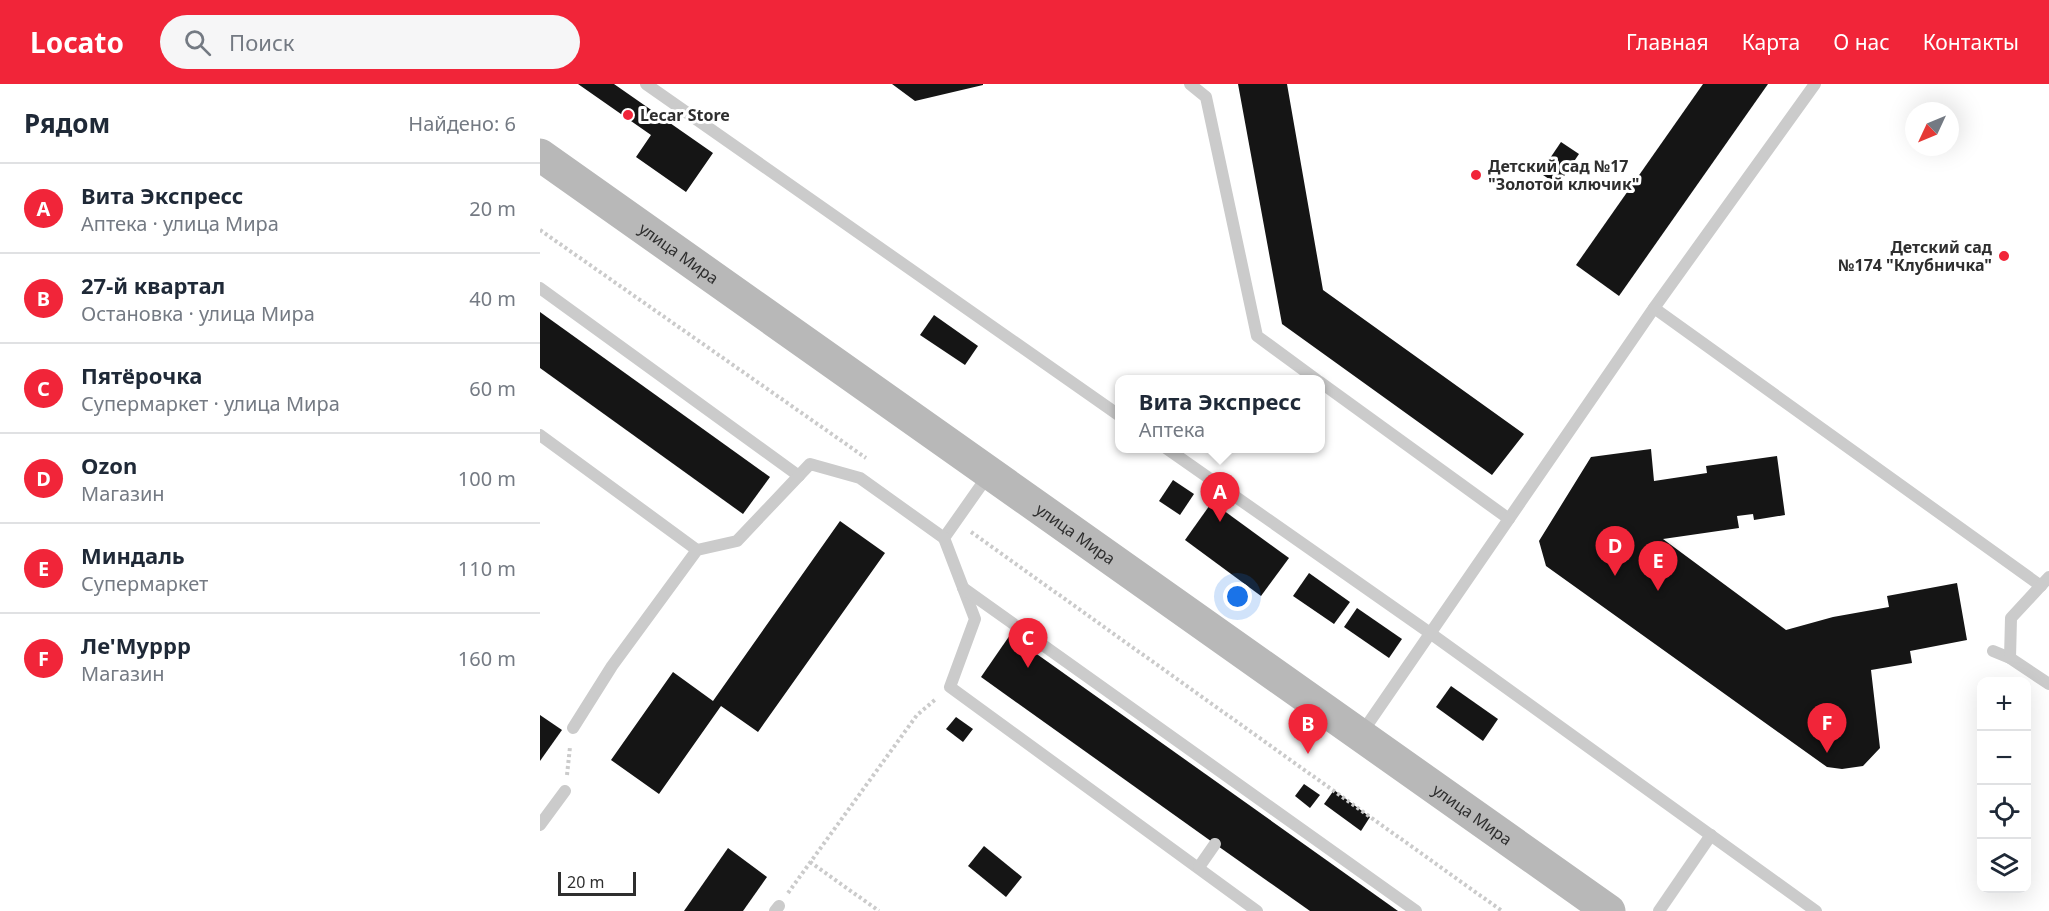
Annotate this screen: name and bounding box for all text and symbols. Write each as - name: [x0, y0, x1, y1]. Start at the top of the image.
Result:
- search box: [160, 15, 580, 69]
- text: Locato: [30, 23, 124, 61]
- icon: search: [181, 26, 214, 59]
- text: Поиск: [229, 27, 294, 57]
- text: Главная: [1626, 28, 1709, 56]
- text: Карта: [1742, 28, 1800, 56]
- text: О нас: [1833, 28, 1890, 56]
- text: Контакты: [1923, 28, 2019, 56]
- north arrow: [1905, 102, 1959, 156]
- place label: Lecar Store: [640, 104, 730, 126]
- text: Рядом: [24, 105, 110, 141]
- marker: Lecar Store: [621, 108, 635, 122]
- text: Найдено: 6: [408, 110, 516, 137]
- place label: Детский сад №17 "Золотой ключик": [1488, 155, 1639, 195]
- marker: Детский сад №17 "Золотой ключик": [1469, 168, 1483, 182]
- text: Вита Экспресс: [81, 180, 243, 210]
- text: A: [37, 195, 50, 222]
- text: 20 m: [469, 195, 516, 222]
- text: Аптека · улица Мира: [81, 210, 279, 237]
- street label: улица Мира: [635, 217, 723, 289]
- place label: Детский сад №174 "Клубничка": [1838, 236, 1993, 276]
- marker: Детский сад №174 "Клубничка": [1997, 249, 2011, 263]
- text: 27-й квартал: [81, 270, 225, 300]
- text: B: [37, 285, 50, 312]
- text: 40 m: [469, 285, 516, 312]
- text: Остановка · улица Мира: [81, 300, 315, 327]
- text: Пятёрочка: [81, 360, 202, 390]
- text: C: [37, 375, 50, 402]
- text: 60 m: [469, 375, 516, 402]
- popup: [1115, 375, 1325, 453]
- text: Вита Экспресс: [1139, 386, 1301, 416]
- text: Супермаркет · улица Мира: [81, 390, 340, 417]
- text: Аптека: [1139, 416, 1205, 443]
- text: Ozon: [81, 450, 137, 480]
- text: D: [36, 465, 51, 492]
- text: 100 m: [458, 465, 516, 492]
- pin: A: [1200, 472, 1240, 522]
- text: Магазин: [81, 480, 165, 507]
- street label: улица Мира: [1031, 498, 1120, 570]
- pin: D: [1596, 526, 1634, 576]
- text: Миндаль: [81, 540, 185, 570]
- pin: E: [1638, 542, 1678, 591]
- text: E: [38, 555, 49, 582]
- text: 110 m: [458, 555, 516, 582]
- text: Супермаркет: [81, 570, 208, 597]
- your location: [1223, 582, 1252, 611]
- pin: C: [1008, 618, 1048, 668]
- text: Ле'Муррр: [81, 630, 191, 660]
- text: F: [38, 645, 49, 672]
- text: 160 m: [458, 645, 516, 672]
- text: Магазин: [81, 660, 165, 687]
- map controls: [1977, 677, 2031, 893]
- button: +: [1977, 677, 2031, 731]
- pin: B: [1288, 704, 1328, 754]
- pin: F: [1808, 704, 1846, 753]
- button: −: [1977, 731, 2031, 785]
- street label: улица Мира: [1428, 779, 1517, 850]
- button: locate: [1977, 785, 2031, 839]
- button: layers: [1977, 839, 2031, 893]
- scale bar: [558, 869, 636, 896]
- text: 20 m: [567, 871, 604, 893]

